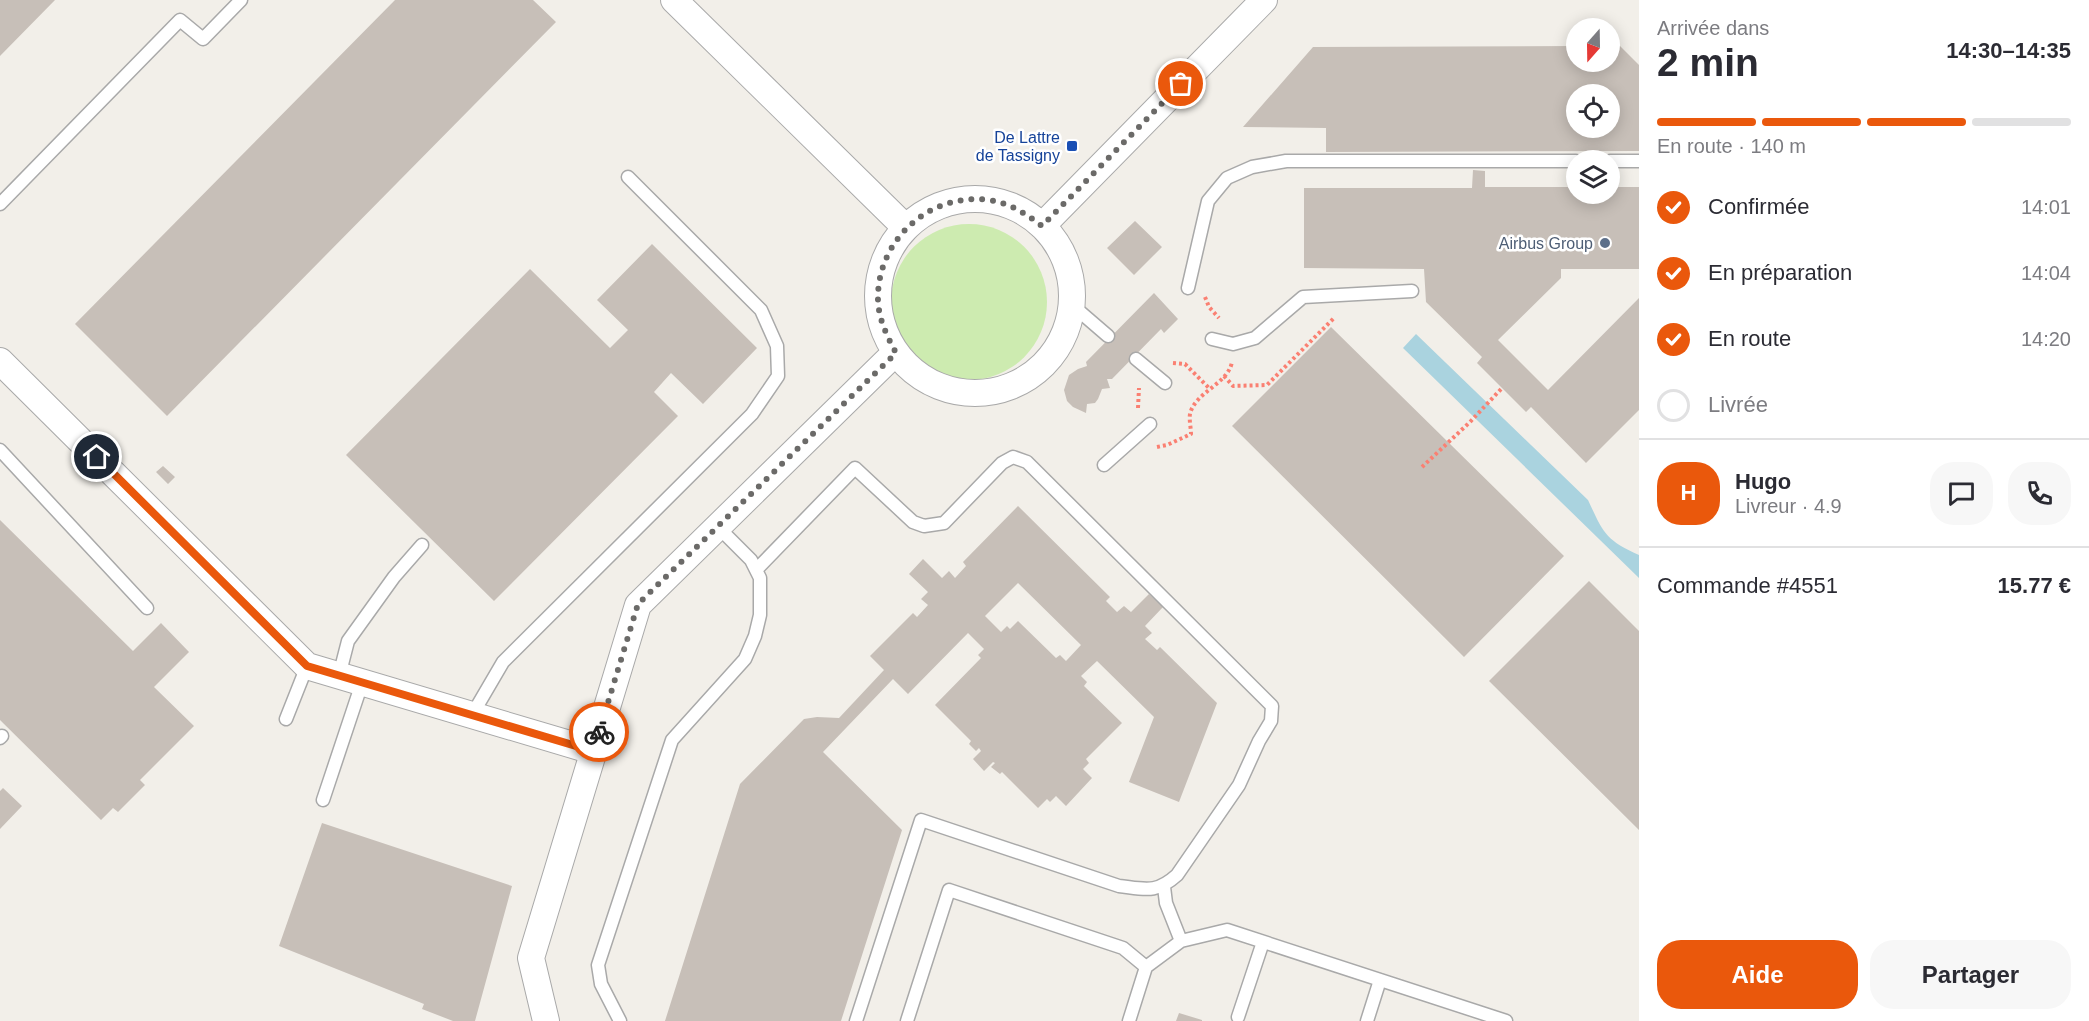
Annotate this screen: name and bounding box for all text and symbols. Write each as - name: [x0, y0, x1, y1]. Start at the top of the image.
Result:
- text: Arrivée dans: [1657, 17, 1769, 39]
- north arrow: [1566, 18, 1620, 72]
- map controls: [1566, 18, 1620, 204]
- text: 14:30–14:35: [1946, 38, 2071, 63]
- text: 2 min: [1657, 41, 1759, 84]
- pin: [1155, 58, 1206, 109]
- icon: bag: [1164, 67, 1197, 100]
- button: locate: [1566, 84, 1620, 138]
- place label: De Lattre de Tassigny: [976, 129, 1060, 164]
- text: En route · 140 m: [1657, 135, 1806, 157]
- marker: De Lattre de Tassigny: [1065, 139, 1079, 153]
- button: layers: [1566, 150, 1620, 204]
- icon: check: [1657, 191, 1690, 224]
- text: Confirmée: [1708, 194, 1809, 219]
- text: 14:01: [2021, 196, 2071, 218]
- place label: Airbus Group: [1499, 235, 1593, 252]
- marker: Airbus Group: [1598, 236, 1612, 250]
- icon: check: [1657, 257, 1690, 290]
- text: En préparation: [1708, 260, 1852, 285]
- text: 14:04: [2021, 262, 2071, 284]
- icon: check: [1657, 323, 1690, 356]
- text: En route: [1708, 326, 1791, 351]
- text: 14:20: [2021, 328, 2071, 350]
- text: Livrée: [1708, 392, 1768, 417]
- pin: [71, 431, 122, 482]
- icon: home: [80, 440, 113, 473]
- button: chat: [1930, 462, 1993, 525]
- button: phone: [2008, 462, 2071, 525]
- text: Hugo: [1735, 469, 1791, 494]
- text: H: [1681, 480, 1696, 505]
- text: Livreur · 4.9: [1735, 495, 1842, 517]
- text: Commande #4551: [1657, 573, 1838, 598]
- text: 15.77 €: [1998, 573, 2071, 598]
- courier: [569, 702, 629, 762]
- icon: bike: [583, 716, 616, 749]
- button: Aide: [1657, 940, 1858, 1009]
- button: Partager: [1870, 940, 2071, 1009]

